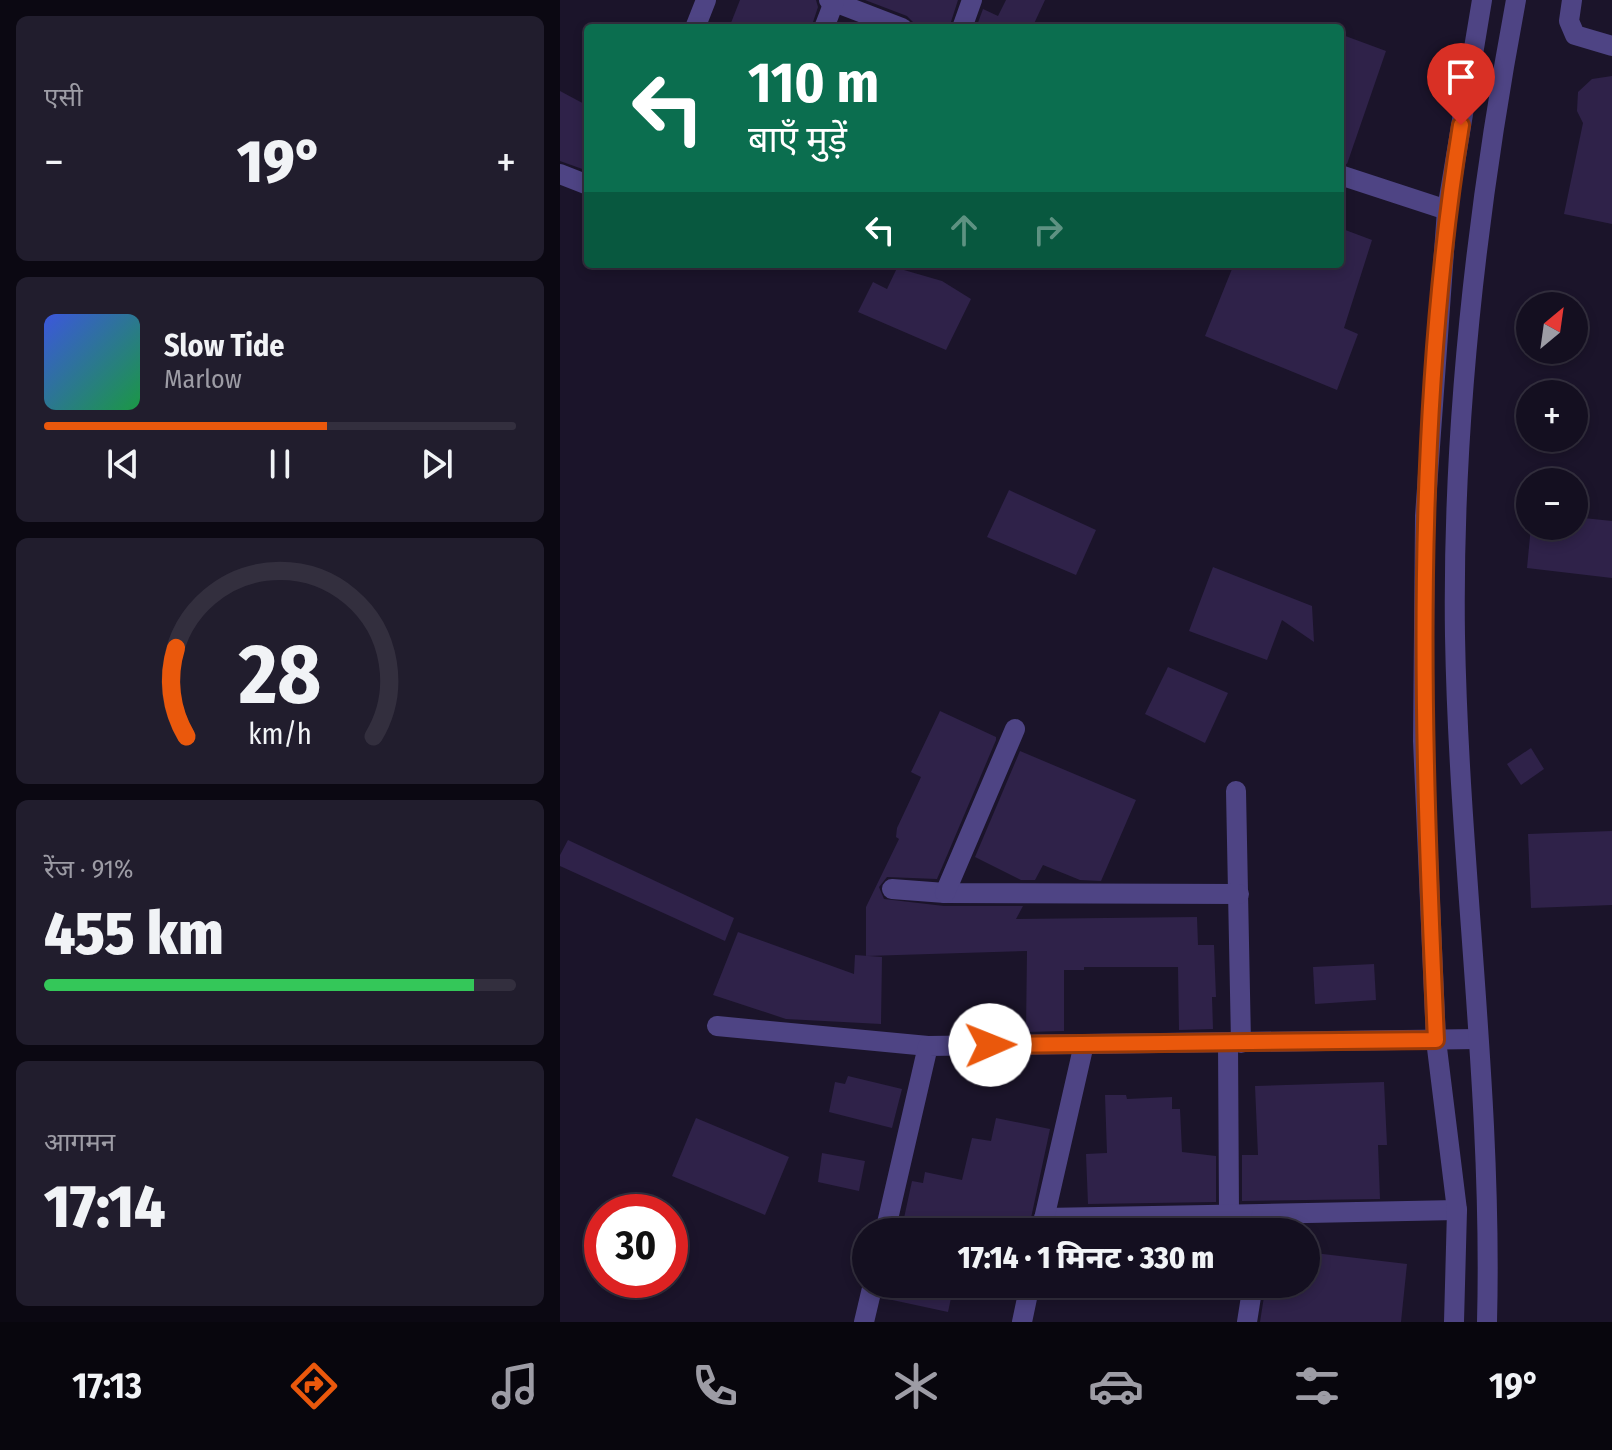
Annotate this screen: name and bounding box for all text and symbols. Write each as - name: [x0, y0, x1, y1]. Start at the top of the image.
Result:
- pin: [1427, 43, 1495, 125]
- text: 110 m: [748, 50, 879, 117]
- icon: arrive: [1439, 55, 1483, 99]
- icon: left: [616, 56, 720, 160]
- text: एसी: [44, 82, 83, 113]
- text: बाएँ मुड़ें: [748, 118, 847, 162]
- text: 19°: [237, 126, 323, 198]
- text: −: [44, 136, 64, 189]
- text: +: [496, 136, 516, 189]
- icon: left: [858, 208, 902, 252]
- icon: ahead: [942, 208, 986, 252]
- icon: right: [1026, 208, 1070, 252]
- north arrow: [1516, 292, 1588, 364]
- map controls: [1516, 292, 1588, 540]
- text: Slow Tide: [164, 328, 285, 364]
- text: Marlow: [164, 364, 242, 395]
- button: +: [1516, 380, 1588, 452]
- icon: previous: [101, 442, 145, 486]
- icon: pause: [258, 442, 302, 486]
- icon: next: [415, 442, 459, 486]
- button: −: [1516, 468, 1588, 540]
- text: 28: [238, 625, 321, 725]
- text: km/h: [248, 717, 312, 752]
- text: रेंज · 91%: [44, 854, 133, 885]
- text: 455 km: [44, 898, 224, 970]
- position arrow: [948, 1003, 1032, 1087]
- text: आगमन: [44, 1127, 115, 1158]
- text: 17:14: [44, 1171, 165, 1243]
- speed limit sign: 30: [584, 1194, 688, 1298]
- text: 17:14 · 1 मिनट · 330 m: [958, 1240, 1214, 1276]
- icon: directions: [286, 1358, 342, 1414]
- icon: music: [487, 1358, 543, 1414]
- icon: phone: [687, 1358, 743, 1414]
- icon: climate: [888, 1358, 944, 1414]
- icon: car: [1088, 1358, 1144, 1414]
- icon: filters: [1289, 1358, 1345, 1414]
- text: 17:13: [72, 1364, 142, 1408]
- text: 19°: [1489, 1364, 1540, 1408]

